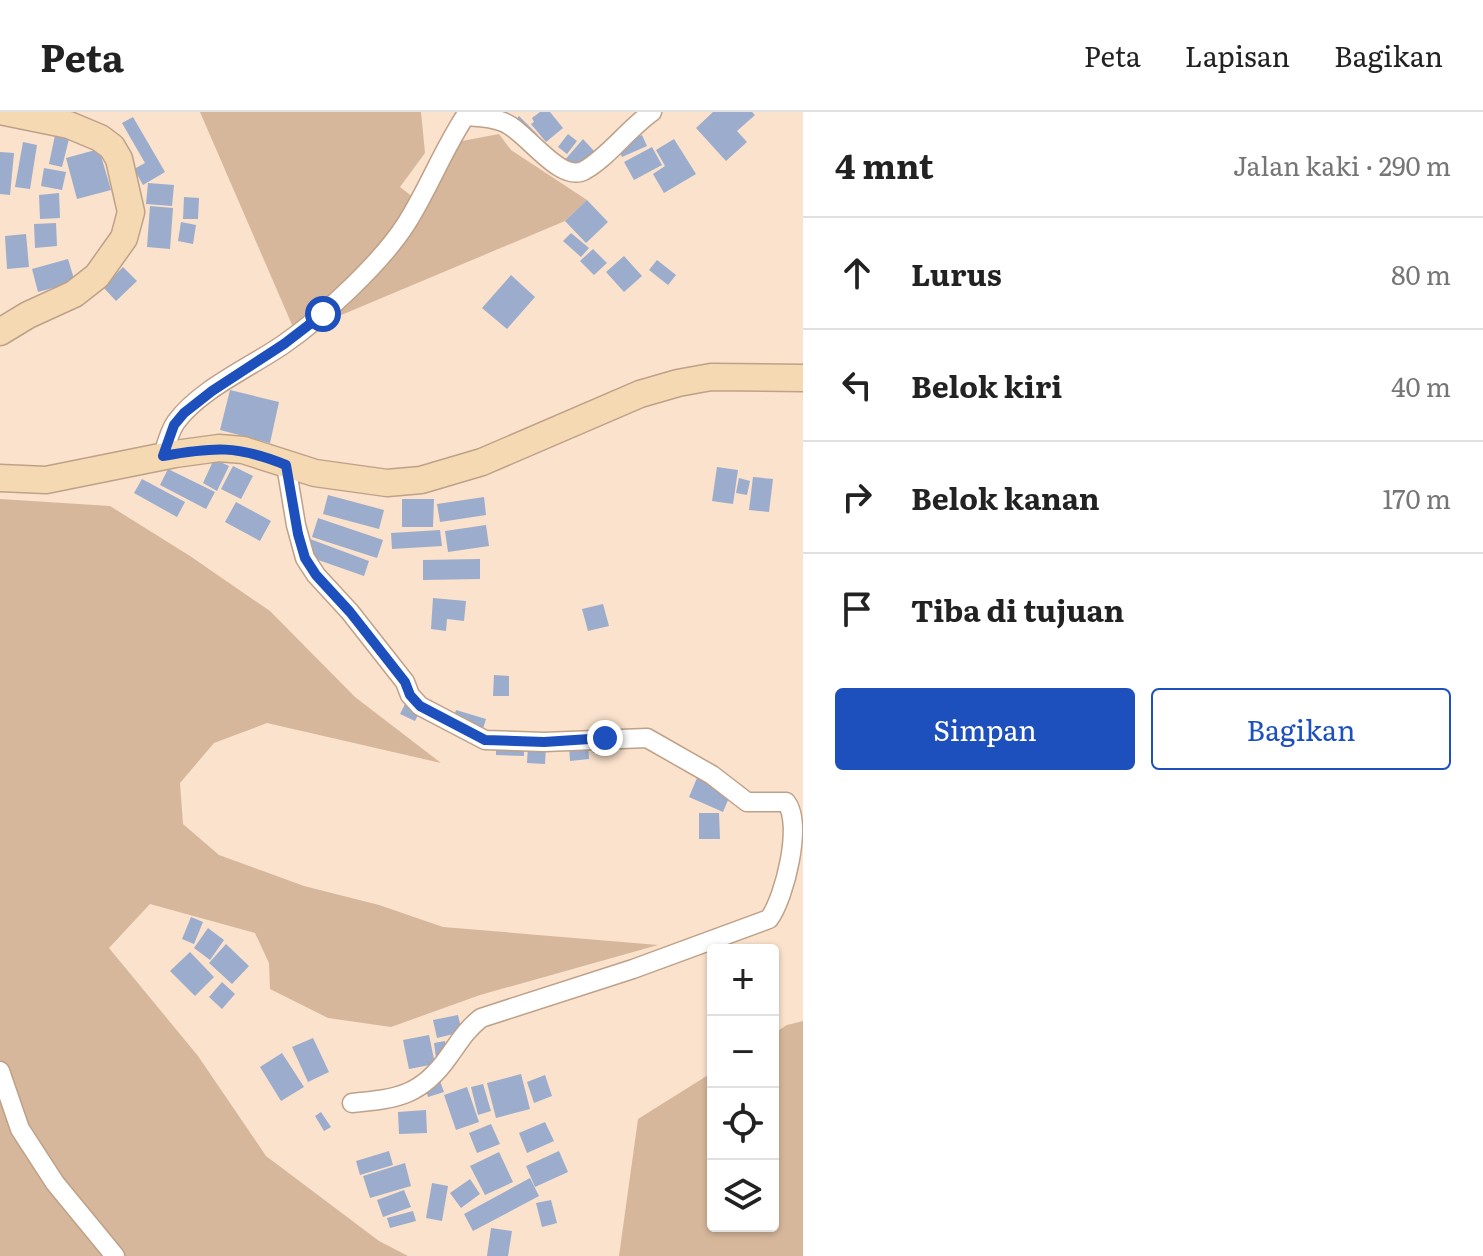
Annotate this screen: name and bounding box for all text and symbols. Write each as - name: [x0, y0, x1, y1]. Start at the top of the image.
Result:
- text: Peta: [40, 27, 124, 84]
- text: Peta: [1084, 34, 1141, 76]
- text: Lapisan: [1185, 34, 1290, 76]
- text: Bagikan: [1334, 34, 1443, 76]
- text: 4 mnt: [835, 139, 934, 189]
- text: Jalan kaki · 290 m: [1233, 145, 1451, 184]
- icon: ahead: [835, 251, 879, 295]
- text: Lurus: [911, 251, 1002, 295]
- text: 80 m: [1391, 254, 1451, 293]
- route start: [305, 296, 341, 332]
- icon: left: [835, 363, 879, 407]
- text: Belok kiri: [911, 363, 1062, 407]
- text: 40 m: [1391, 366, 1451, 405]
- icon: right: [835, 475, 879, 519]
- text: Belok kanan: [911, 475, 1100, 519]
- text: 170 m: [1383, 478, 1451, 517]
- icon: arrive: [835, 587, 879, 631]
- text: Tiba di tujuan: [911, 587, 1124, 631]
- button: Simpan: [835, 688, 1135, 770]
- button: Bagikan: [1151, 688, 1451, 770]
- route end: [587, 720, 623, 756]
- map controls: [707, 944, 779, 1232]
- button: +: [707, 944, 779, 1016]
- button: −: [707, 1016, 779, 1088]
- button: locate: [707, 1088, 779, 1160]
- button: layers: [707, 1160, 779, 1232]

